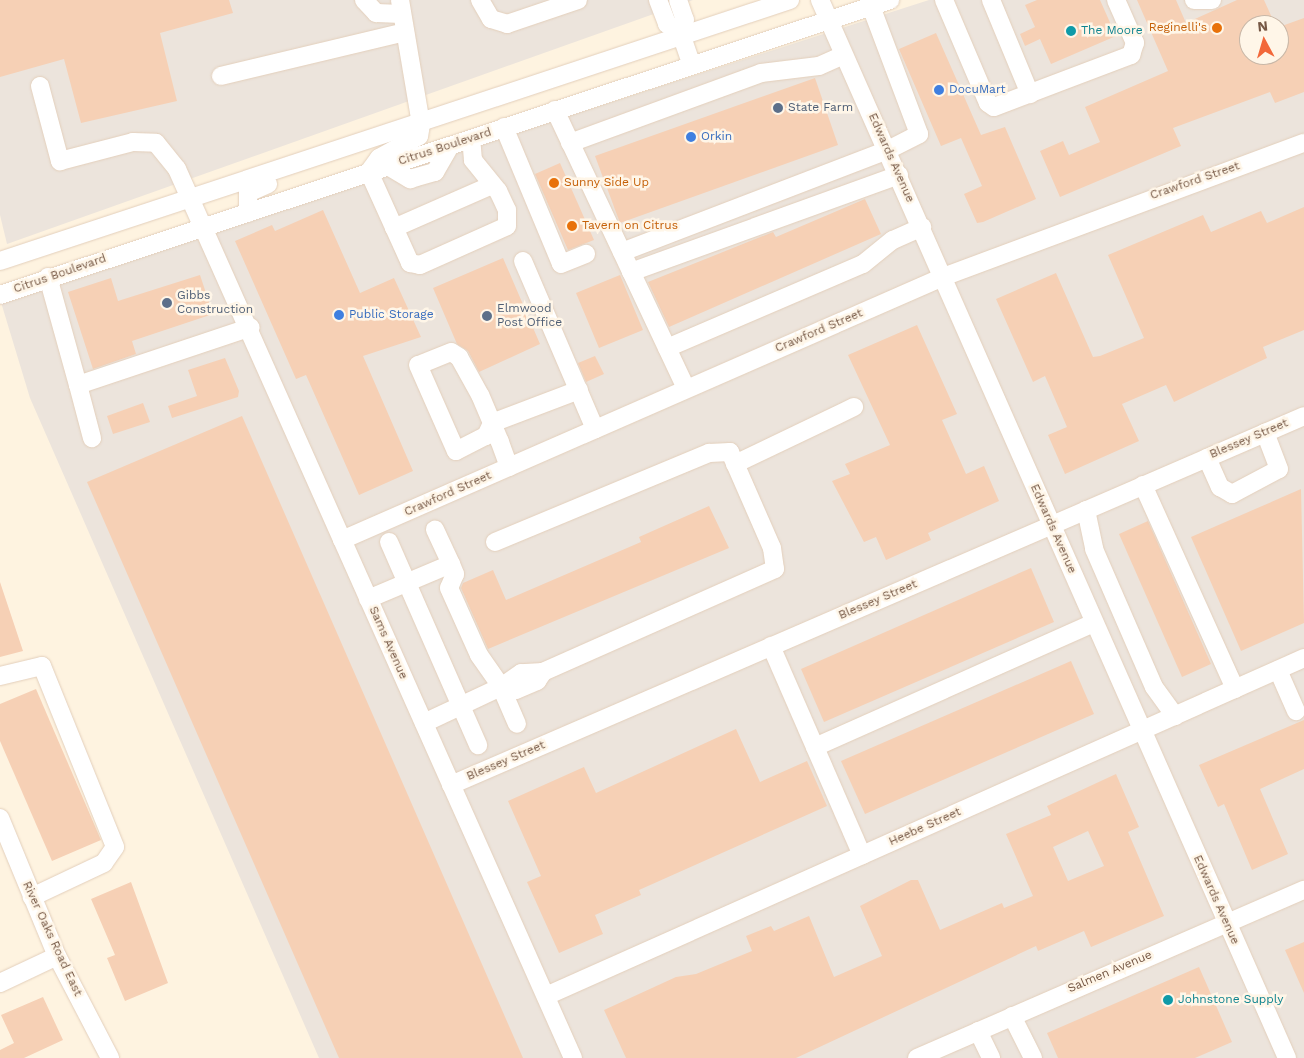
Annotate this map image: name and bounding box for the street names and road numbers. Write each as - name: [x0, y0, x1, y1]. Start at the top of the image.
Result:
- street label: Edwards Avenue: [865, 111, 917, 205]
- street label: Citrus Boulevard: [397, 125, 493, 169]
- street label: Crawford Street: [1148, 159, 1242, 203]
- street label: Citrus Boulevard: [12, 251, 108, 297]
- street label: Crawford Street: [773, 306, 865, 356]
- street label: Blessey Street: [1207, 416, 1291, 462]
- street label: Crawford Street: [402, 468, 494, 520]
- street label: Edwards Avenue: [1027, 482, 1079, 576]
- street label: Blessey Street: [836, 577, 920, 623]
- street label: Sams Avenue: [365, 604, 411, 682]
- street label: Blessey Street: [464, 738, 548, 784]
- street label: Heebe Street: [887, 805, 963, 849]
- street label: Edwards Avenue: [1190, 853, 1242, 947]
- street label: River Oaks Road East: [19, 879, 85, 999]
- street label: Salmen Avenue: [1066, 948, 1154, 996]

